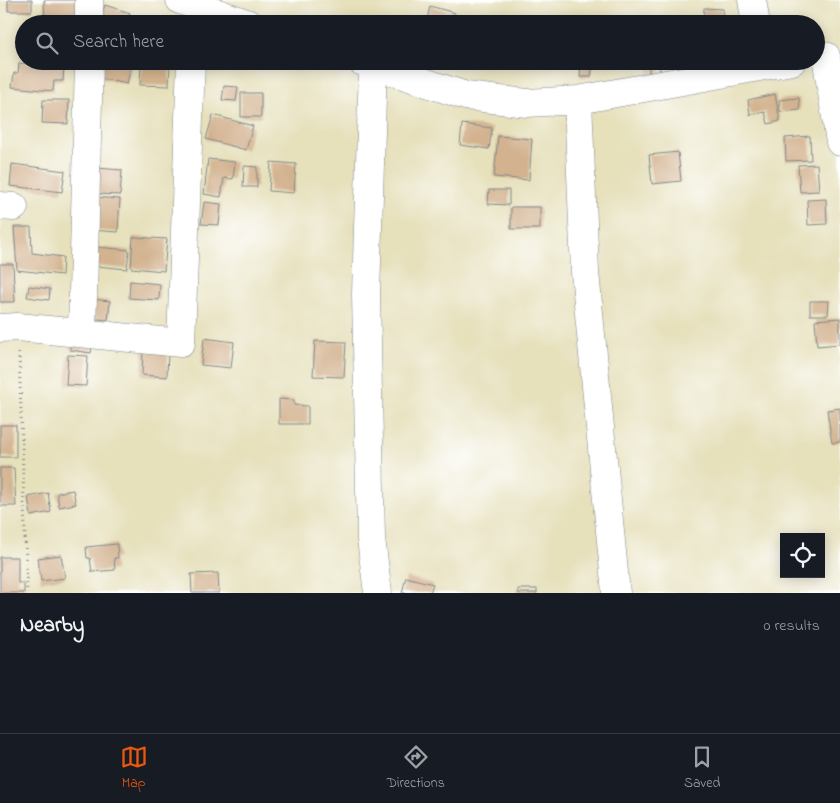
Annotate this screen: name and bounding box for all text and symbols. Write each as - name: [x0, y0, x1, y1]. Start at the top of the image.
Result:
- search box: [15, 15, 825, 70]
- icon: search: [33, 29, 61, 57]
- text: Search here: [73, 29, 164, 56]
- map controls: [780, 533, 825, 578]
- button: locate: [780, 533, 825, 578]
- text: Nearby: [20, 611, 84, 641]
- text: 0 results: [764, 614, 820, 638]
- tab: Map: [120, 743, 148, 794]
- tab: Directions: [387, 743, 445, 794]
- tab: Saved: [684, 743, 720, 794]

